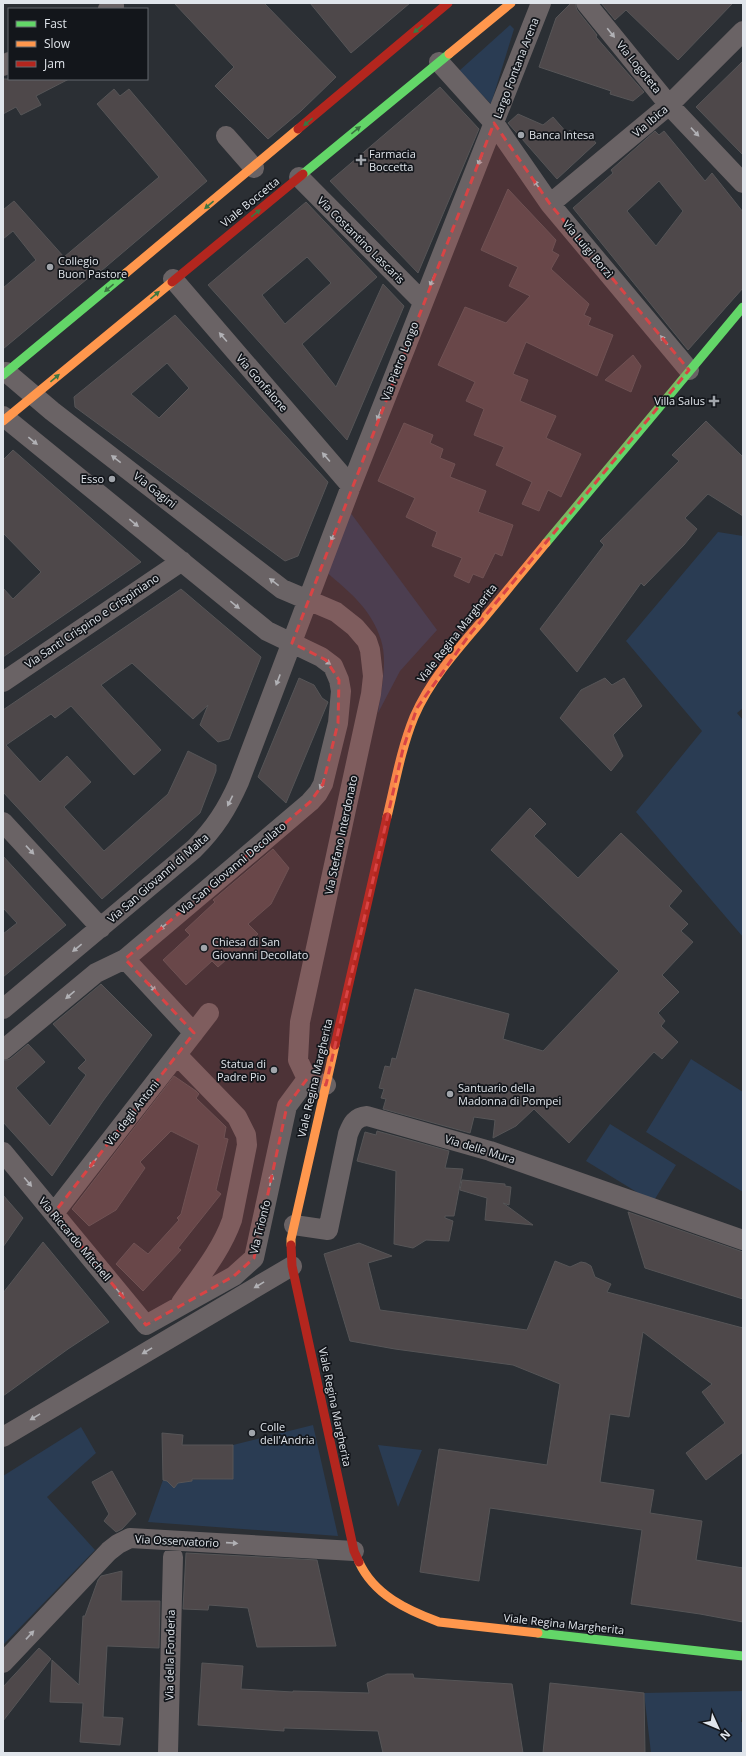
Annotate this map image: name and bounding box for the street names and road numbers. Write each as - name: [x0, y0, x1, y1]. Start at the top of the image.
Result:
- street label: Largo Fontana Arena: [489, 15, 542, 120]
- street label: Via Logoteta: [614, 37, 665, 96]
- street label: Via Ibica: [629, 101, 671, 140]
- street label: Viale Boccetta: [217, 173, 282, 230]
- street label: Via Costantino Lascaris: [314, 193, 408, 287]
- street label: Via Luigi Borzì: [560, 217, 617, 281]
- street label: Via Pietro Longo: [378, 319, 422, 402]
- street label: Via Gonfalone: [233, 351, 292, 415]
- street label: Via Gagini: [131, 468, 180, 511]
- street label: Via Santi Crispino e Crispiniano: [22, 570, 162, 671]
- street label: Viale Regina Margherita: [413, 580, 500, 685]
- street label: Via Stefano Interdonato: [321, 773, 361, 896]
- street label: Via San Giovanni Decollato: [175, 818, 289, 917]
- street label: Via San Giovanni di Malta: [104, 830, 211, 926]
- street label: Viale Regina Margherita: [294, 1017, 335, 1139]
- street label: Via degli Antoni: [101, 1077, 162, 1149]
- street label: Via delle Mura: [443, 1131, 517, 1166]
- street label: Via Riccardo Mitchell: [36, 1193, 115, 1284]
- street label: Via Trionfo: [246, 1198, 274, 1256]
- street label: Viale Regina Margherita: [316, 1346, 355, 1468]
- street label: Via Osservatorio: [135, 1531, 220, 1550]
- street label: Via della Fonderia: [161, 1609, 178, 1701]
- street label: Viale Regina Margherita: [503, 1610, 625, 1637]

